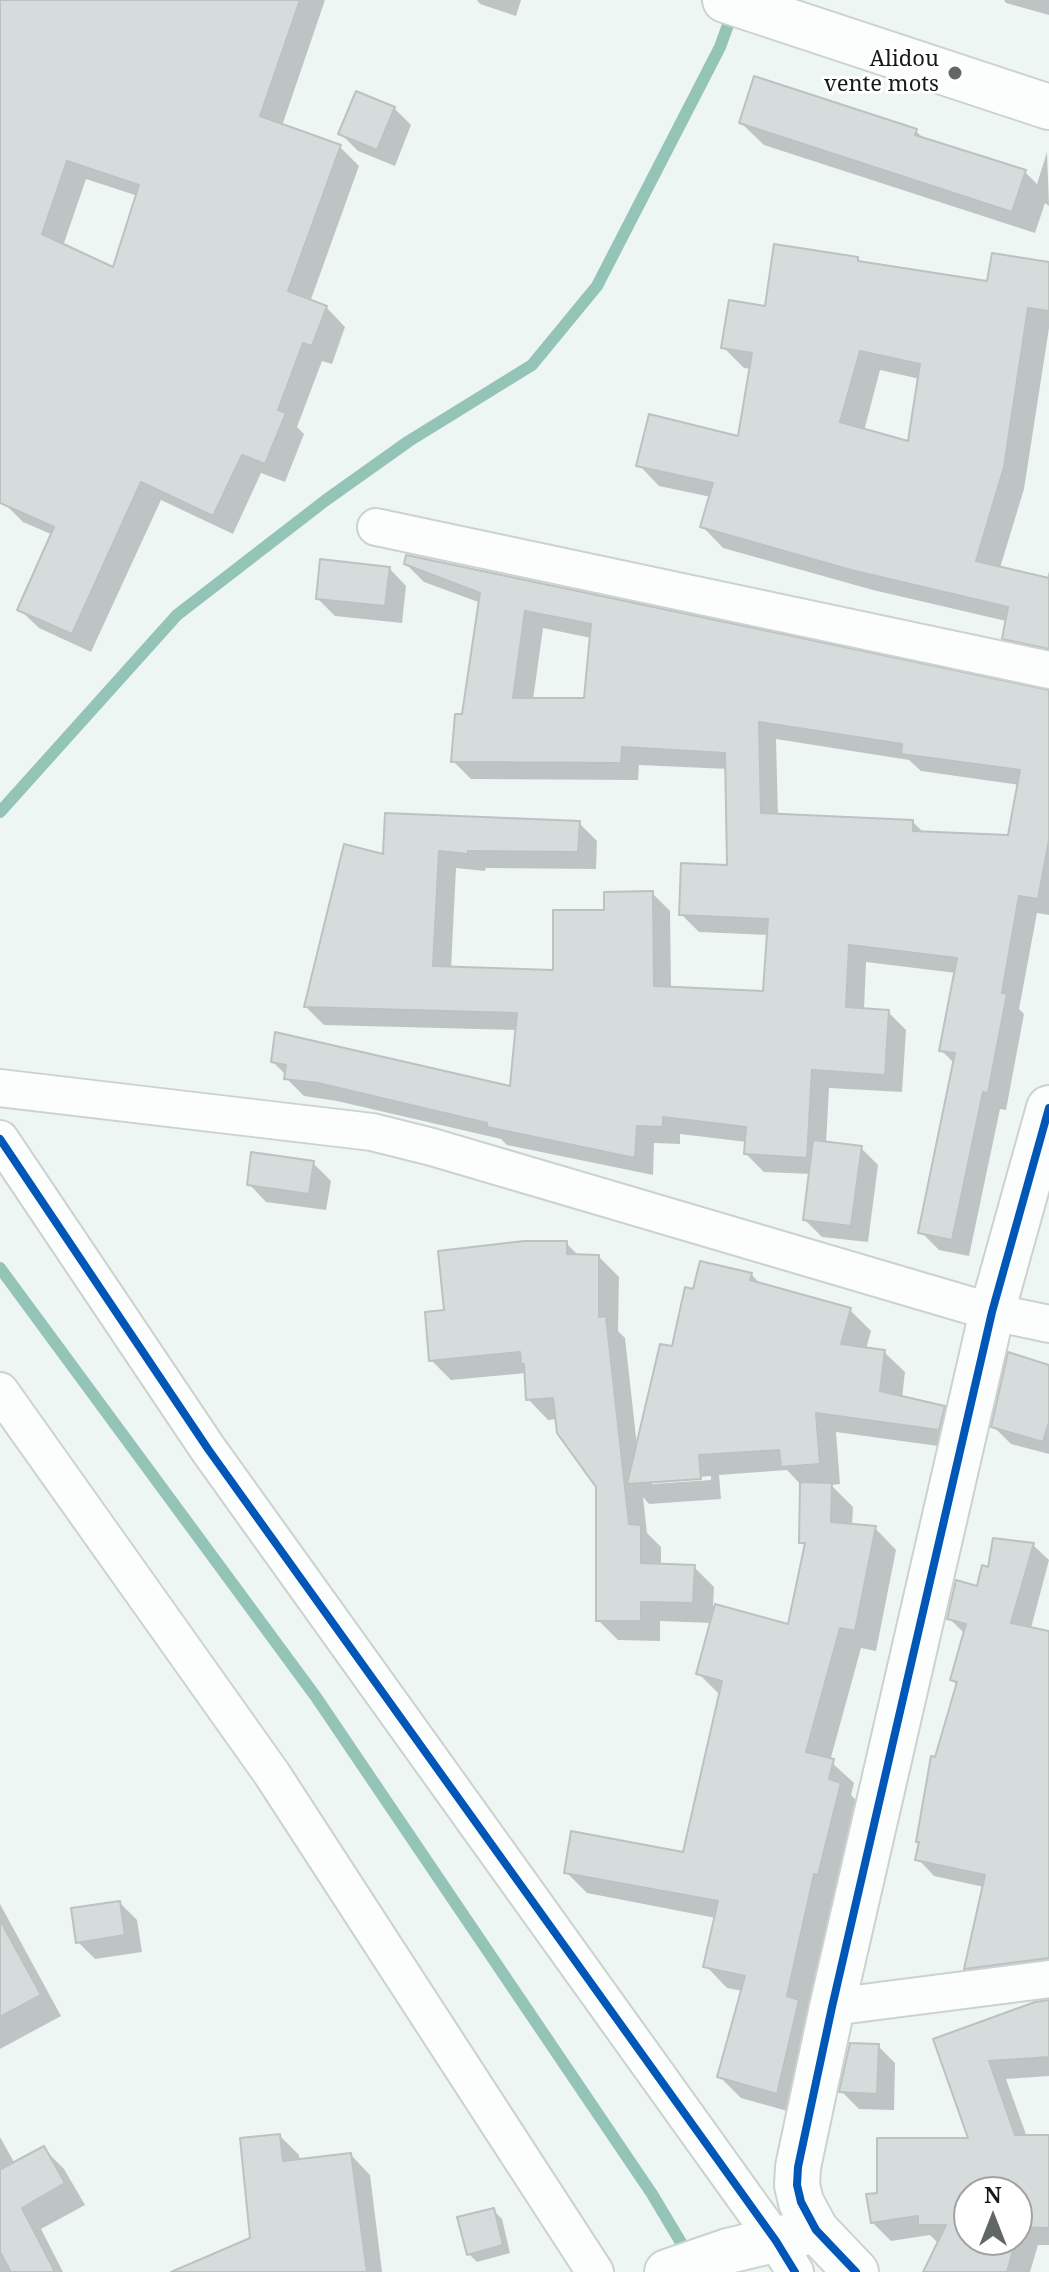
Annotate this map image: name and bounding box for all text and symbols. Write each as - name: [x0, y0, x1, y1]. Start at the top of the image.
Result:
- place label: Alidou vente mots: [824, 47, 939, 98]
- marker: Alidou vente mots: [946, 64, 964, 82]
- north arrow: [953, 2176, 1033, 2256]
- text: N: [984, 2179, 1002, 2209]

